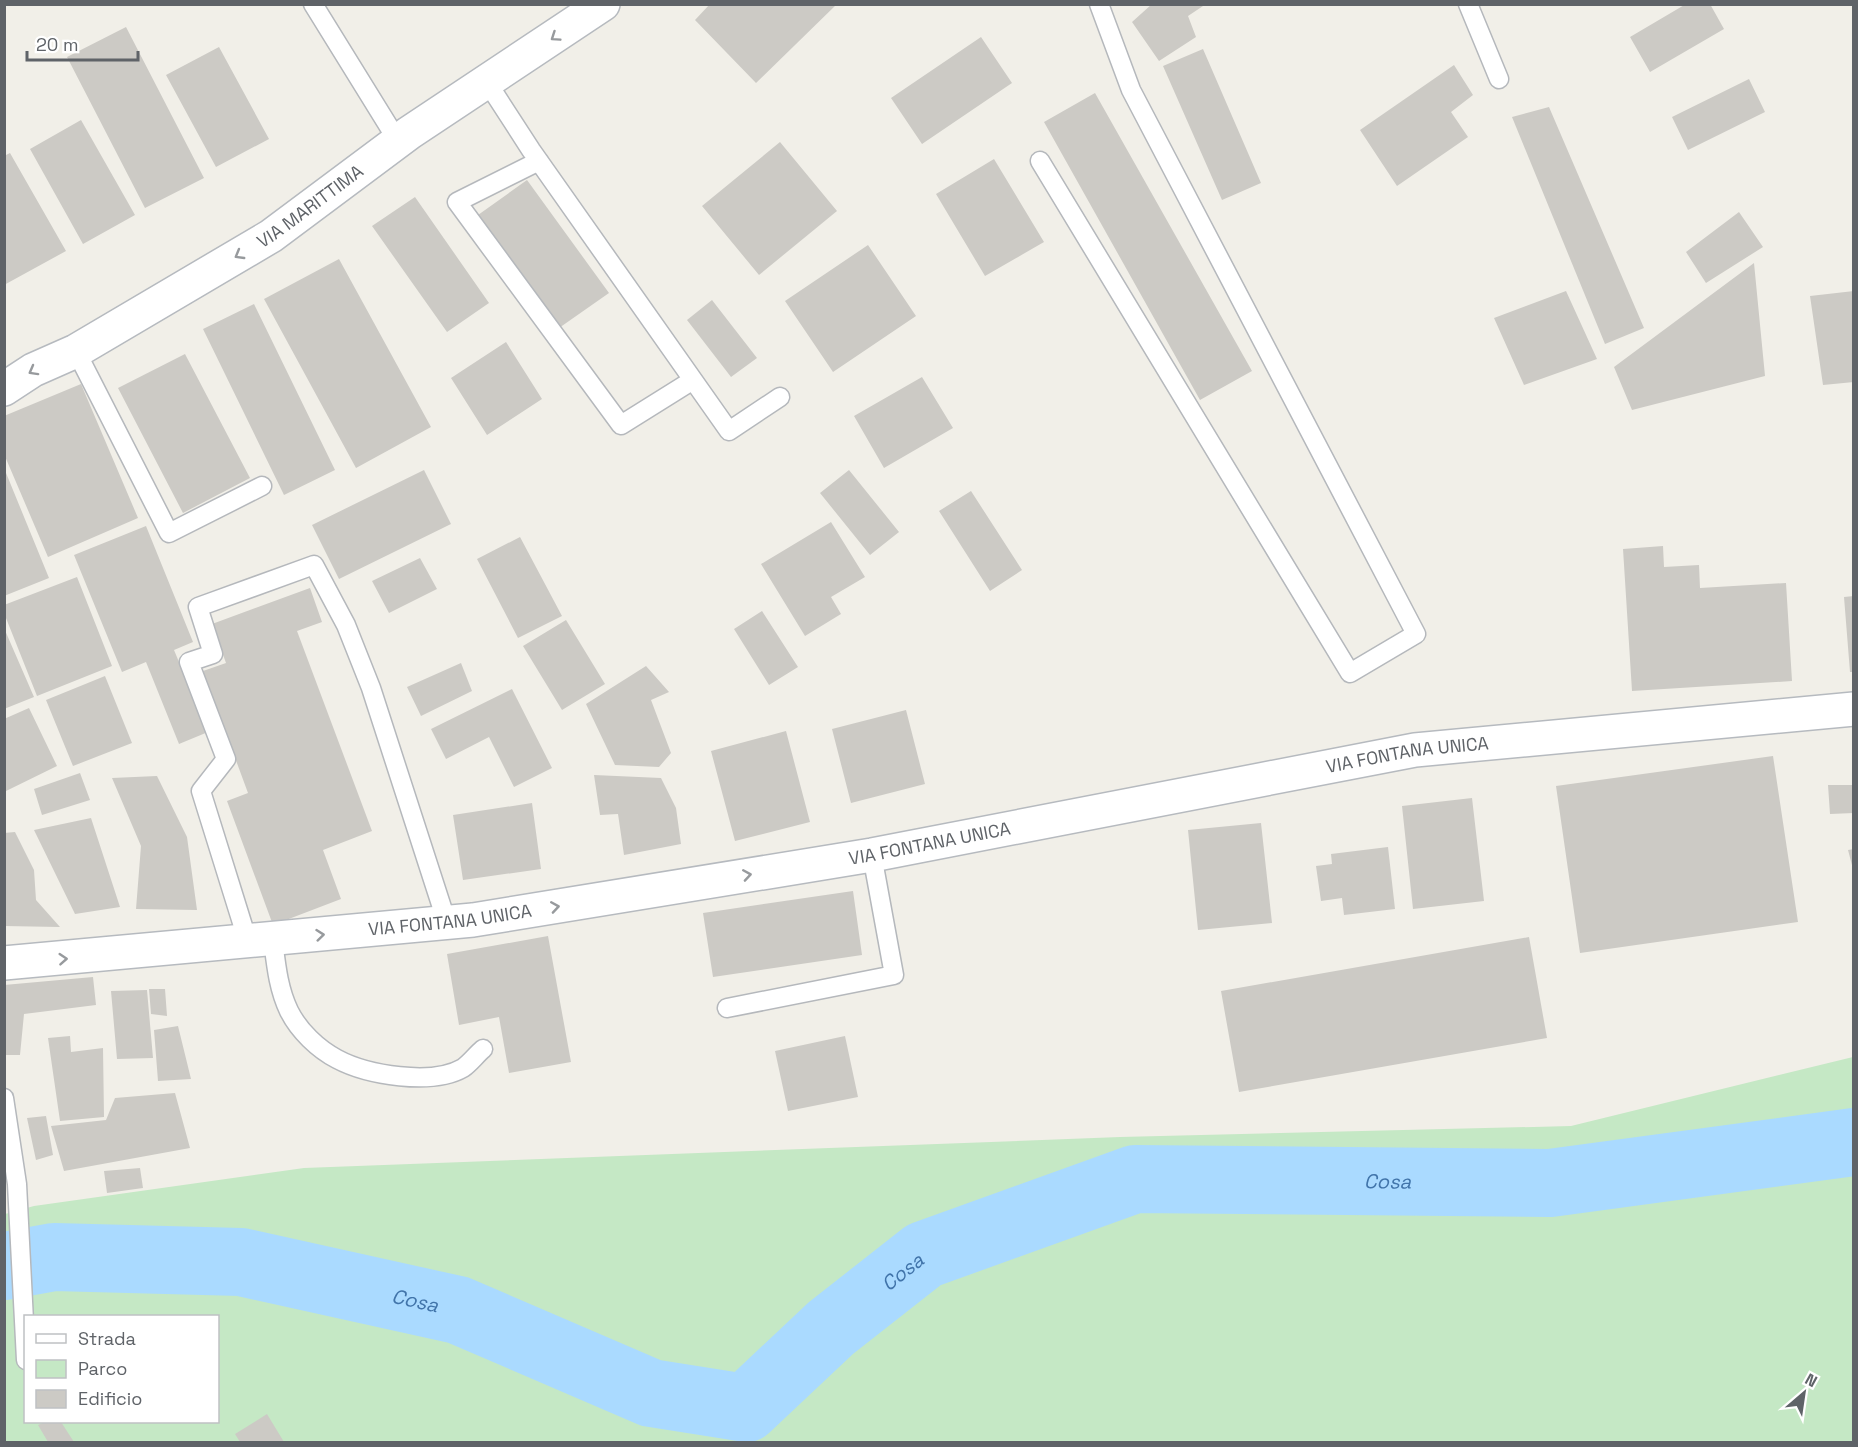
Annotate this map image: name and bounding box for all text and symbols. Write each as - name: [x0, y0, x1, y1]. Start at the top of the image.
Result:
- scale bar: [27, 24, 138, 62]
- one-way arrow: [550, 30, 561, 41]
- text: 20 m: [36, 33, 79, 56]
- street label: VIA MARITTIMA: [253, 159, 367, 253]
- one-way arrow: [235, 248, 245, 259]
- one-way arrow: [29, 364, 39, 375]
- street label: VIA FONTANA UNICA: [1324, 731, 1490, 778]
- street label: VIA FONTANA UNICA: [847, 816, 1012, 870]
- one-way arrow: [743, 870, 752, 882]
- street label: VIA FONTANA UNICA: [367, 899, 533, 941]
- one-way arrow: [550, 901, 560, 913]
- one-way arrow: [315, 929, 324, 942]
- one-way arrow: [58, 953, 67, 966]
- water label: Cosa: [1364, 1168, 1412, 1195]
- water label: Cosa: [876, 1247, 929, 1297]
- water label: Cosa: [389, 1283, 441, 1318]
- legend: [24, 1315, 219, 1423]
- text: Strada: [78, 1327, 136, 1350]
- text: Parco: [78, 1357, 127, 1380]
- north arrow: [1774, 1363, 1834, 1423]
- text: N: [1801, 1369, 1821, 1392]
- text: Edificio: [78, 1387, 142, 1410]

